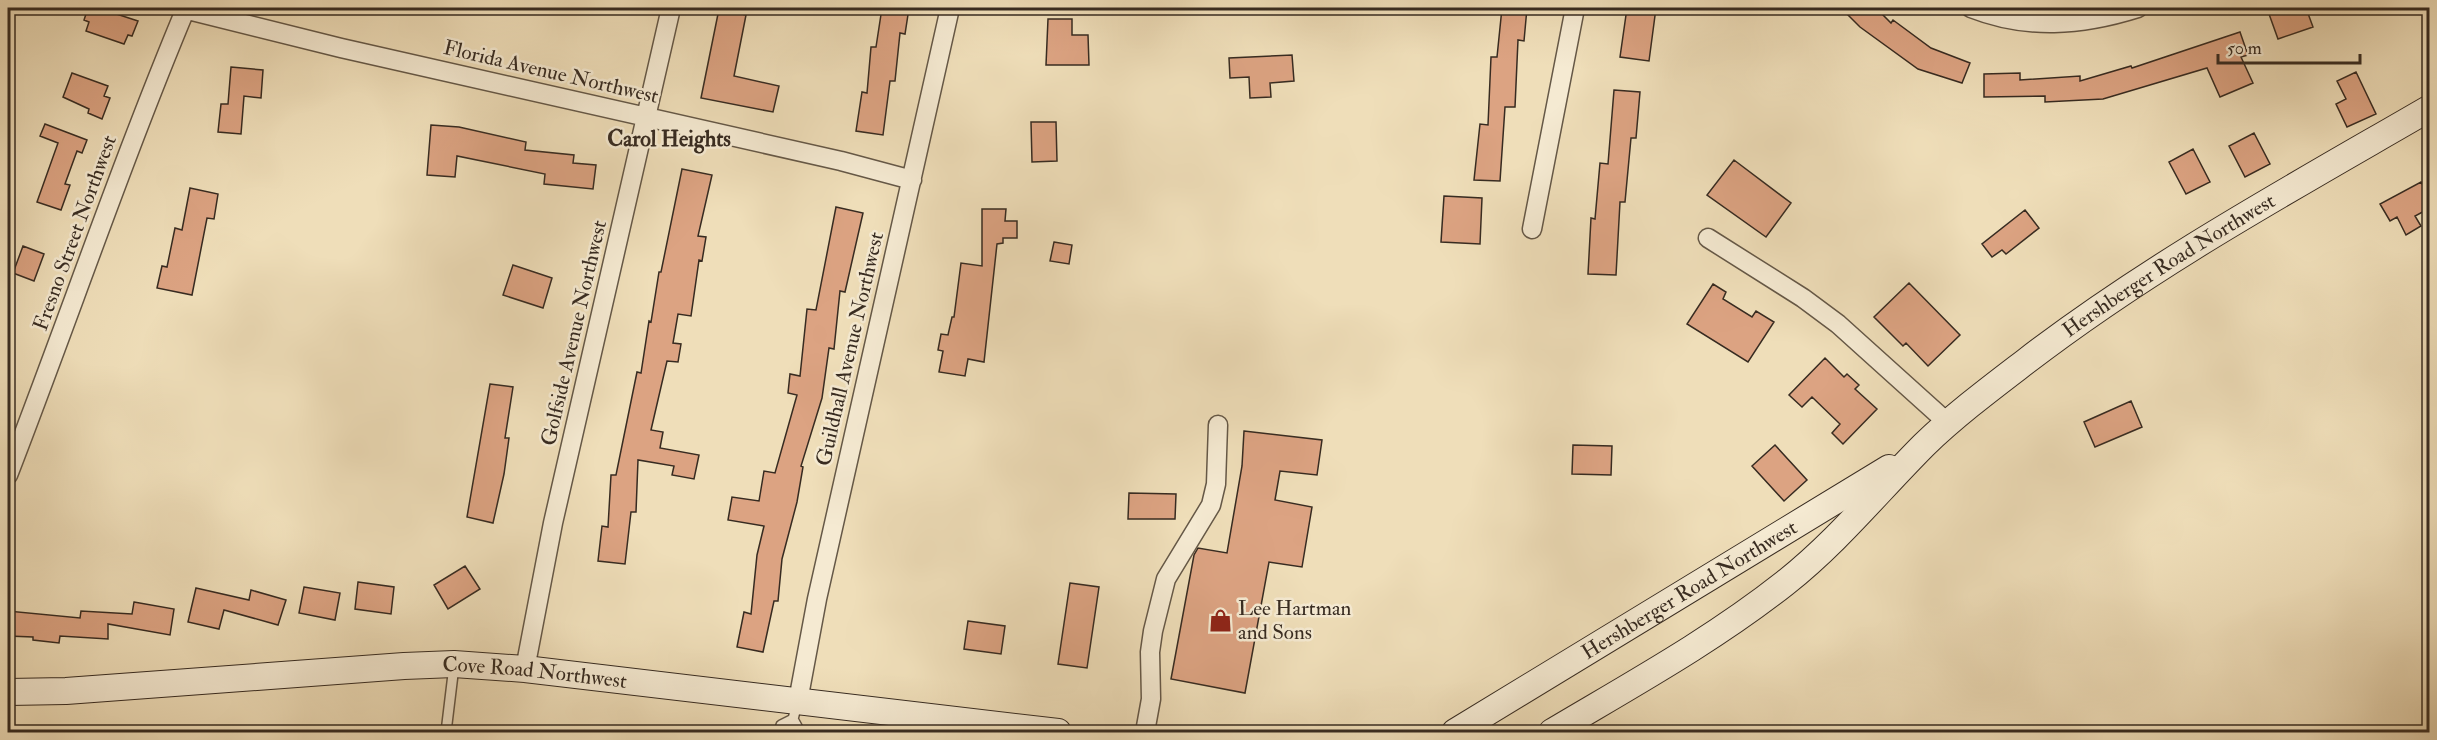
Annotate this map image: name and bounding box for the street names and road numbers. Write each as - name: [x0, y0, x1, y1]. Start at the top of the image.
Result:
- street label: Florida Avenue Northwest: [441, 34, 661, 110]
- street label: Fresno Street Northwest: [27, 131, 123, 334]
- street label: Hershberger Road Northwest: [2057, 187, 2280, 343]
- street label: Golfside Avenue Northwest: [535, 217, 613, 448]
- street label: Guildhall Avenue Northwest: [810, 229, 890, 469]
- street label: Hershberger Road Northwest: [1576, 514, 1802, 665]
- street label: Cove Road Northwest: [442, 650, 629, 694]

